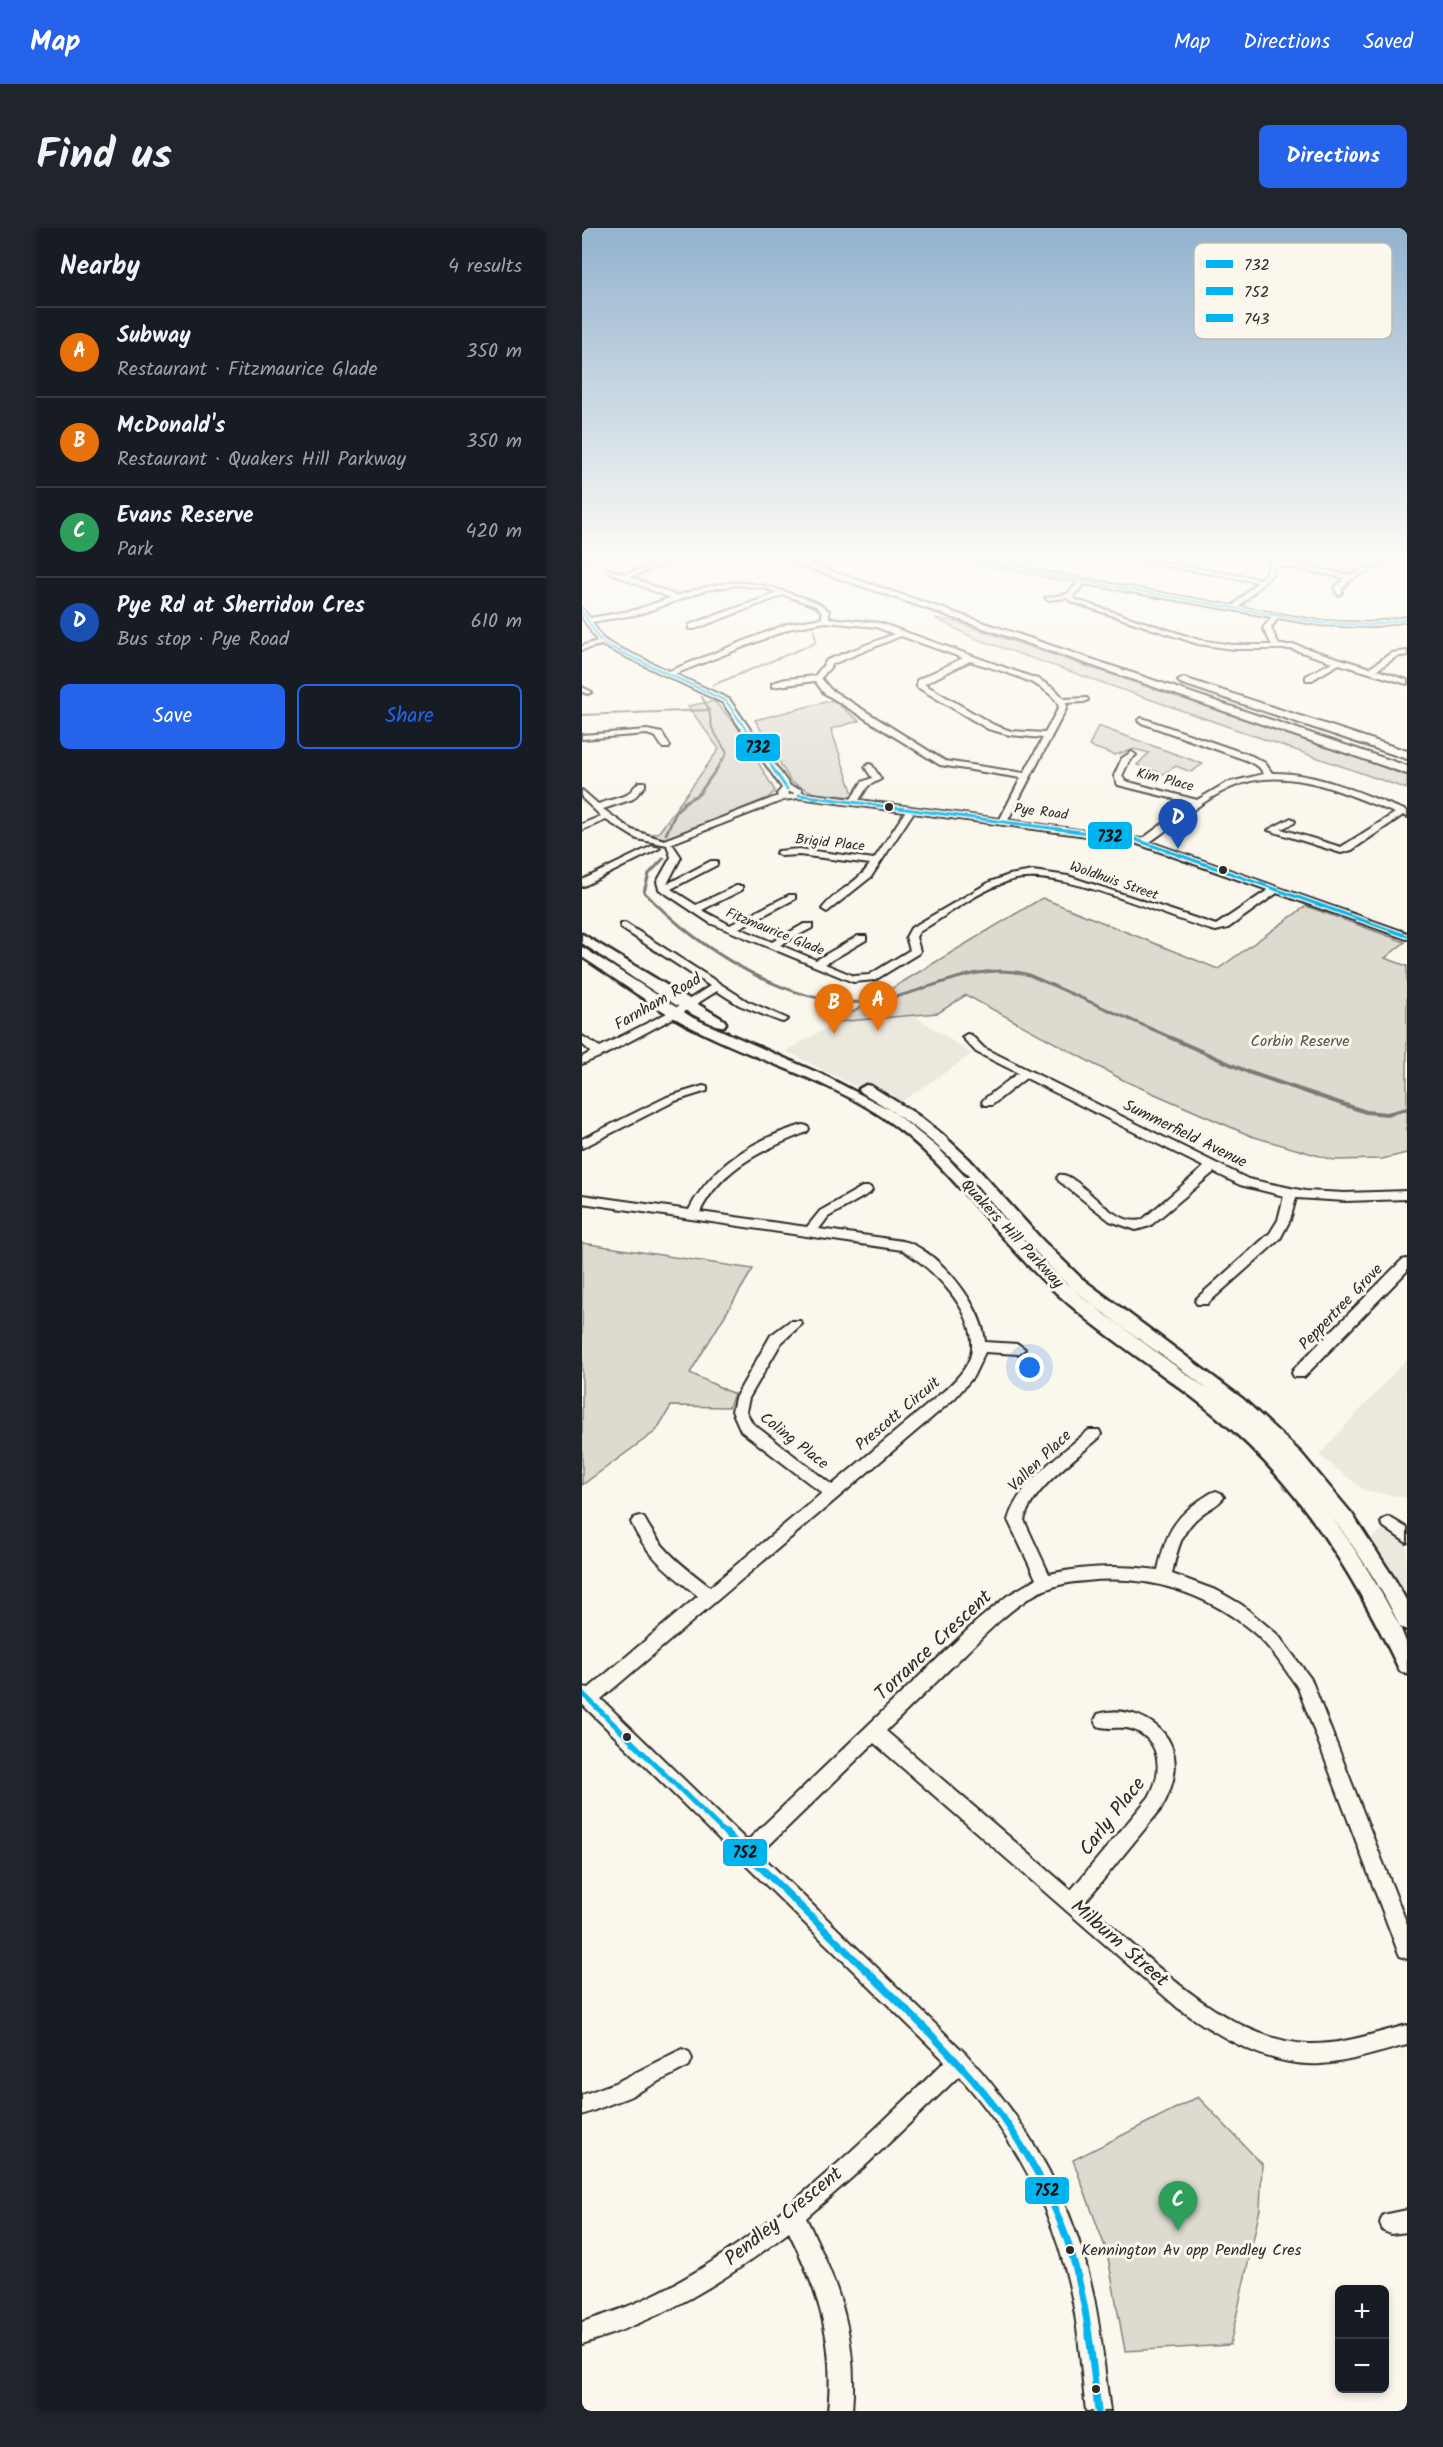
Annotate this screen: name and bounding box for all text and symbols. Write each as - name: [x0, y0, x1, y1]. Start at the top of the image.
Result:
- text: Map: [30, 20, 81, 65]
- text: Map: [1174, 26, 1210, 59]
- text: Directions: [1243, 26, 1330, 59]
- text: Saved: [1363, 26, 1413, 59]
- text: Find us: [36, 123, 172, 190]
- button: Directions: [1259, 125, 1407, 188]
- legend: [1194, 243, 1392, 339]
- text: Nearby: [60, 246, 140, 288]
- text: 4 results: [448, 251, 522, 283]
- text: 732: [1244, 253, 1270, 278]
- text: 752: [1244, 280, 1269, 305]
- text: 743: [1244, 307, 1269, 332]
- text: Subway: [117, 319, 191, 354]
- text: A: [73, 336, 86, 368]
- text: 350 m: [466, 336, 522, 368]
- text: Restaurant · Fitzmaurice Glade: [117, 354, 378, 386]
- text: McDonald's: [117, 409, 225, 444]
- text: B: [73, 426, 86, 458]
- text: 350 m: [466, 426, 522, 458]
- text: Restaurant · Quakers Hill Parkway: [117, 444, 406, 476]
- text: Evans Reserve: [117, 499, 254, 534]
- text: C: [73, 516, 86, 548]
- text: 420 m: [465, 516, 522, 548]
- text: Park: [117, 534, 153, 566]
- text: Pye Rd at Sherridon Cres: [117, 589, 365, 624]
- text: D: [73, 606, 86, 638]
- text: 610 m: [471, 606, 522, 638]
- text: Bus stop · Pye Road: [117, 624, 289, 656]
- button: Save: [60, 684, 285, 749]
- button: Share: [297, 684, 522, 749]
- line badge: 732: [735, 733, 781, 762]
- text: 732: [745, 736, 771, 761]
- street label: Kim Place: [1134, 762, 1197, 798]
- street label: Pye Road: [1013, 798, 1070, 826]
- pin: D: [1158, 800, 1198, 849]
- unlabelled marker: [883, 801, 895, 813]
- line badge: 732: [1087, 821, 1133, 850]
- text: 732: [1097, 825, 1123, 850]
- street label: Brigid Place: [794, 828, 866, 858]
- street label: Woldhuis Street: [1067, 856, 1162, 907]
- unlabelled marker: [1217, 864, 1229, 876]
- street label: Fitzmaurice Glade: [722, 902, 828, 962]
- street label: Farnham Road: [610, 966, 707, 1037]
- pin: A: [858, 982, 898, 1031]
- pin: B: [814, 984, 854, 1034]
- park label: Corbin Reserve: [1250, 1029, 1350, 1054]
- street label: Summerfield Avenue: [1119, 1093, 1251, 1175]
- street label: Quakers Hill Parkway: [954, 1173, 1070, 1295]
- street label: Peppertree Grove: [1293, 1258, 1389, 1356]
- your location: [1015, 1353, 1044, 1382]
- street label: Prescott Circuit: [850, 1370, 947, 1457]
- street label: Coling Place: [754, 1406, 834, 1476]
- street label: Vallen Place: [1002, 1424, 1078, 1498]
- street label: Torrance Crescent: [868, 1583, 1000, 1709]
- unlabelled marker: [621, 1731, 633, 1743]
- street label: Carly Place: [1072, 1770, 1154, 1864]
- line badge: 752: [722, 1838, 768, 1867]
- text: 752: [733, 1841, 757, 1866]
- street label: Milburn Street: [1063, 1892, 1176, 1996]
- street label: Pendley Crescent: [718, 2159, 850, 2275]
- line badge: 752: [1024, 2176, 1070, 2205]
- text: 752: [1035, 2179, 1059, 2204]
- pin: C: [1158, 2182, 1198, 2231]
- place label: Kennington Av opp Pendley Cres: [1081, 2238, 1301, 2263]
- marker: Kennington Av opp Pendley Cres: [1064, 2244, 1076, 2256]
- map controls: [1335, 2285, 1389, 2393]
- button: +: [1335, 2285, 1389, 2339]
- button: −: [1335, 2339, 1389, 2393]
- unlabelled marker: [1090, 2383, 1102, 2395]

